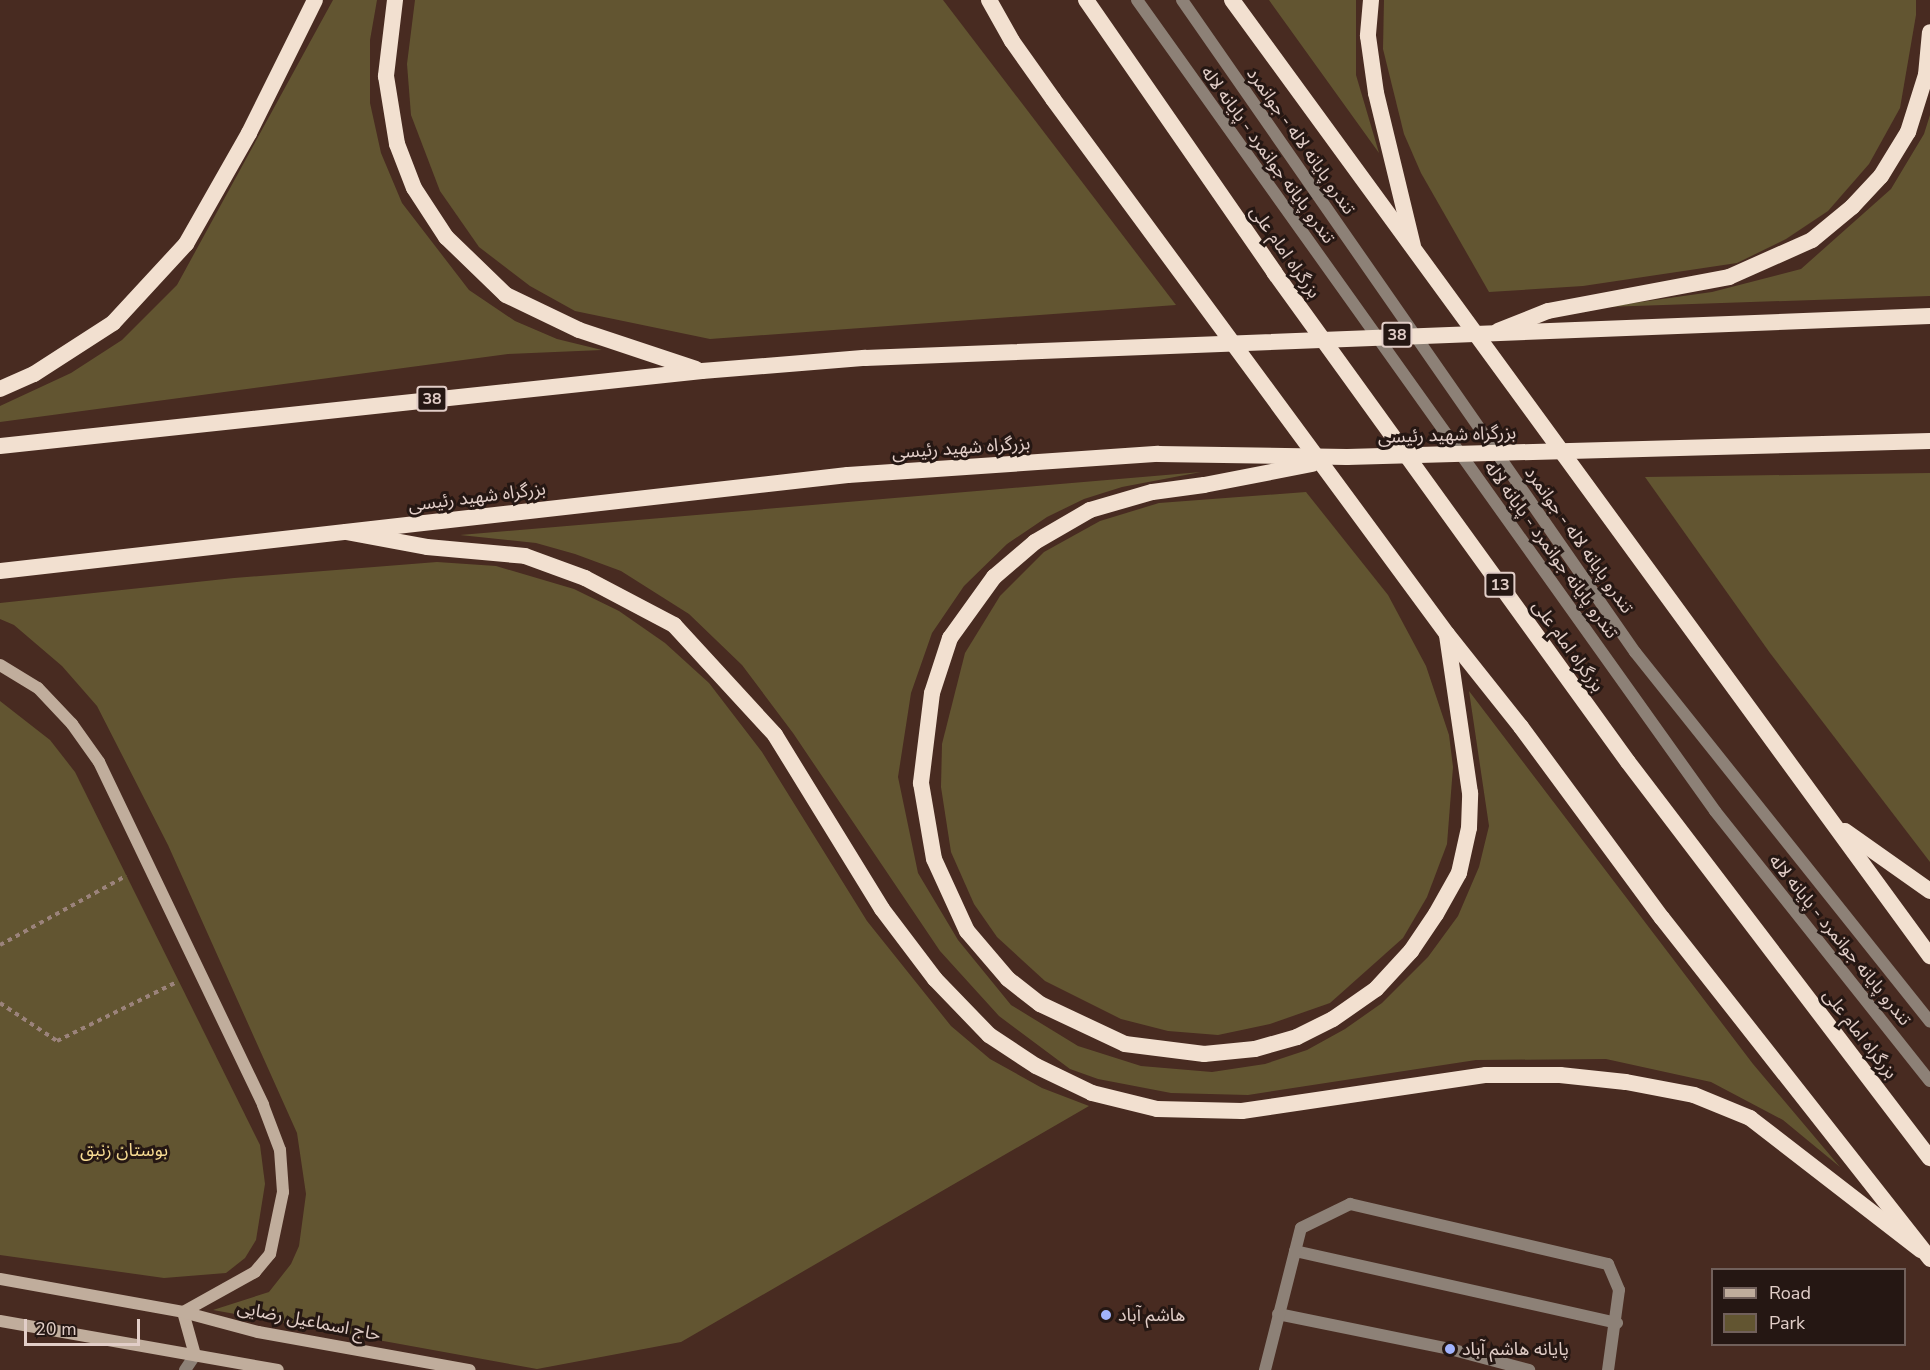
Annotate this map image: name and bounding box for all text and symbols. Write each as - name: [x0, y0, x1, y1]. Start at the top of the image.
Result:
- street label: تندرو پایانه جوانمرد - پایانه لاله: [1196, 62, 1340, 248]
- street label: تندرو پایانه لاله - جوانمرد: [1242, 63, 1360, 219]
- street label: بزرگراه امام علی: [1245, 202, 1325, 302]
- road number: 38: [1380, 322, 1414, 348]
- road number: 38: [416, 386, 448, 412]
- street label: بزرگراه شهید رئیسی: [1377, 422, 1517, 448]
- street label: بزرگراه شهید رئیسی: [891, 432, 1031, 464]
- street label: تندرو پایانه جوانمرد - پایانه لاله: [1479, 457, 1623, 643]
- street label: تندرو پایانه لاله - جوانمرد: [1520, 462, 1638, 618]
- street label: بزرگراه شهید رئیسی: [407, 478, 547, 516]
- road number: 13: [1484, 572, 1516, 598]
- street label: بزرگراه امام علی: [1527, 596, 1609, 696]
- street label: تندرو پایانه جوانمرد - پایانه لاله: [1764, 850, 1916, 1030]
- street label: بزرگراه امام علی: [1818, 985, 1902, 1083]
- park label: بوستان زنبق: [80, 1139, 168, 1161]
- legend: [1711, 1268, 1906, 1346]
- text: Road: [1769, 1281, 1811, 1305]
- street label: حاج اسماعیل رضایی: [235, 1296, 383, 1346]
- place label: هاشم آباد: [1118, 1304, 1185, 1326]
- scale bar: [27, 1307, 142, 1345]
- marker: هاشم آباد: [1099, 1308, 1113, 1322]
- text: Park: [1769, 1311, 1805, 1335]
- text: 20 m: [35, 1317, 77, 1341]
- place label: پایانه هاشم آباد: [1462, 1338, 1569, 1360]
- marker: پایانه هاشم آباد: [1443, 1342, 1457, 1356]

